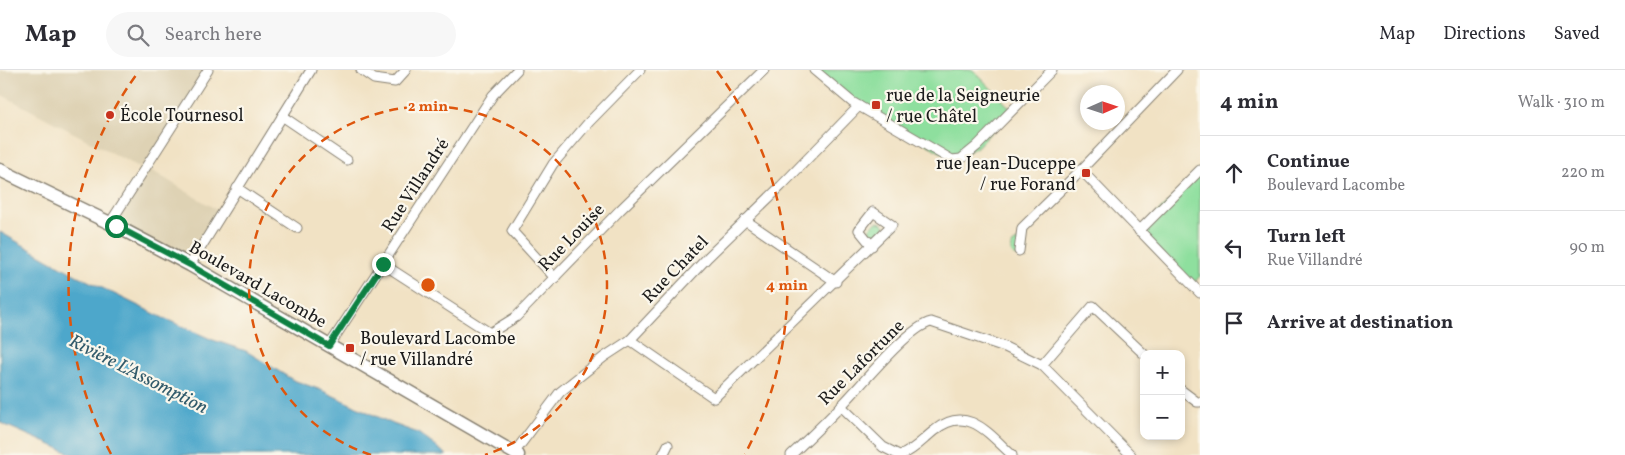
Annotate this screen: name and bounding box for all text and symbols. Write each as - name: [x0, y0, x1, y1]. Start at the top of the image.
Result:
- search box: [106, 12, 456, 57]
- text: Map: [25, 18, 76, 52]
- icon: search: [124, 21, 152, 49]
- text: Search here: [164, 22, 262, 48]
- text: Map: [1379, 22, 1415, 47]
- text: Directions: [1443, 22, 1526, 47]
- text: Saved: [1554, 22, 1600, 47]
- place label: rue de la Seigneurie / rue Châtel: [886, 84, 1040, 130]
- north arrow: [1080, 85, 1125, 130]
- text: 4 min: [1220, 88, 1279, 117]
- text: Walk · 310 m: [1518, 92, 1605, 114]
- text: 2 min: [408, 97, 448, 118]
- marker: rue de la Seigneurie / rue Châtel: [870, 99, 882, 111]
- place label: École Tournesol: [120, 104, 244, 129]
- marker: École Tournesol: [104, 109, 116, 121]
- street label: Rue Villandré: [376, 134, 456, 238]
- text: Continue: [1267, 149, 1350, 175]
- place label: rue Jean-Duceppe / rue Forand: [936, 152, 1076, 198]
- icon: ahead: [1220, 159, 1248, 187]
- text: 220 m: [1561, 162, 1605, 184]
- marker: rue Jean-Duceppe / rue Forand: [1080, 167, 1092, 179]
- text: Boulevard Lacombe: [1267, 175, 1405, 197]
- street label: Rue Louise: [533, 198, 611, 278]
- route start: [105, 215, 128, 238]
- text: Turn left: [1267, 224, 1346, 250]
- street label: Rue Chatel: [637, 230, 715, 310]
- icon: left: [1220, 234, 1248, 262]
- street label: Boulevard Lacombe: [184, 236, 331, 335]
- text: 90 m: [1569, 237, 1605, 259]
- text: Rue Villandré: [1267, 250, 1363, 272]
- route end: [372, 253, 395, 276]
- centre of rings: [419, 276, 437, 294]
- text: 4 min: [766, 276, 808, 297]
- icon: arrive: [1220, 309, 1248, 337]
- text: Arrive at destination: [1267, 310, 1453, 336]
- street label: Rue Lafortune: [813, 314, 911, 412]
- place label: Boulevard Lacombe / rue Villandré: [360, 327, 515, 373]
- water label: Rivière L'Assomption: [64, 329, 212, 421]
- marker: Boulevard Lacombe / rue Villandré: [344, 342, 356, 354]
- map controls: [1140, 350, 1185, 440]
- button: +: [1140, 350, 1185, 395]
- button: −: [1140, 395, 1185, 440]

